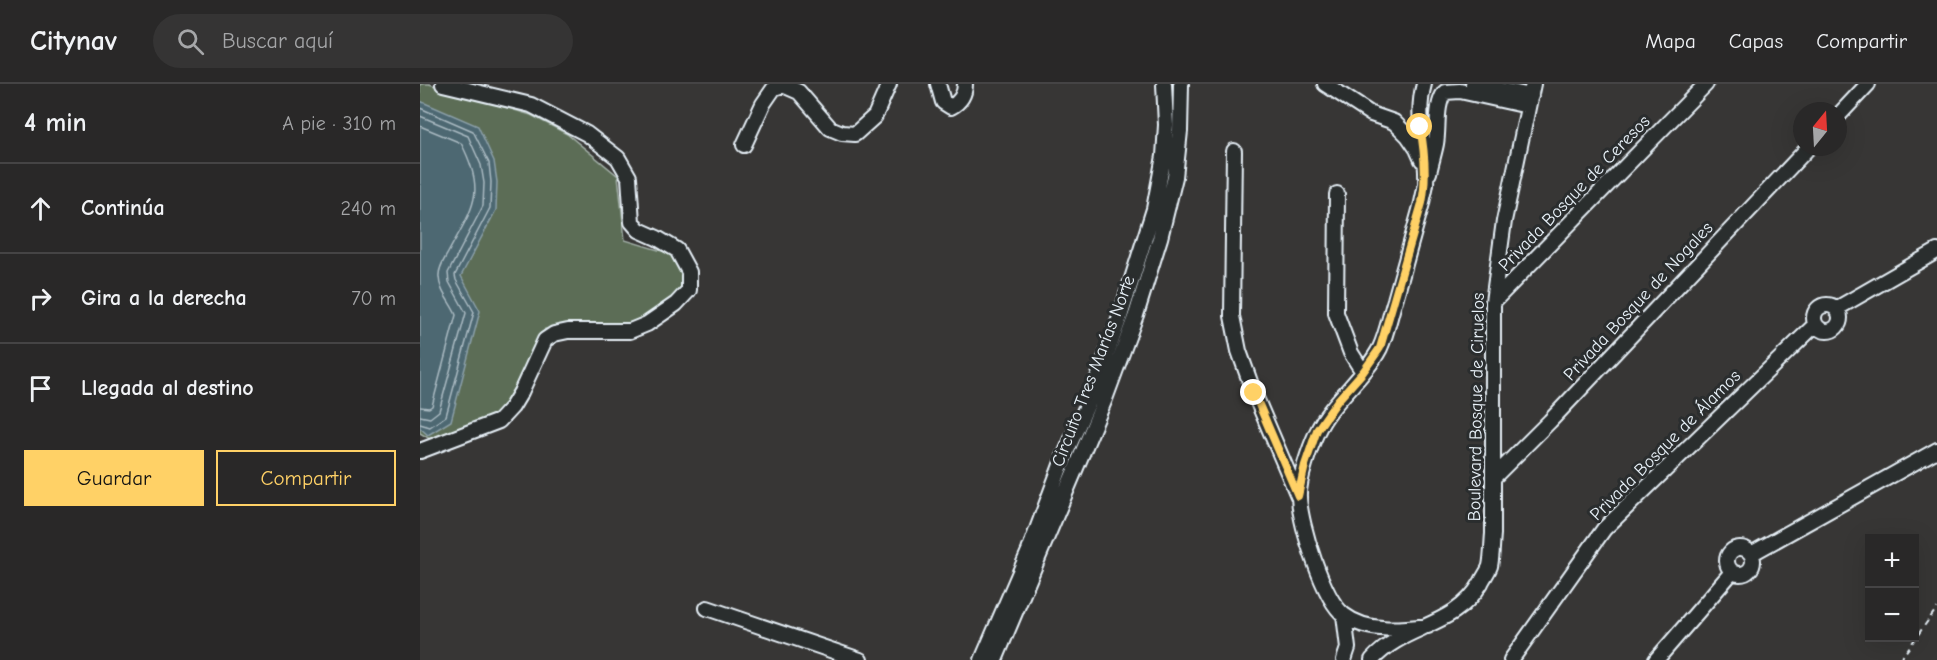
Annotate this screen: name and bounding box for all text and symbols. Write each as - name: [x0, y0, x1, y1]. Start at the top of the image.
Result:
- search box: [153, 14, 573, 68]
- text: Citynav: [30, 25, 117, 57]
- icon: search: [174, 25, 207, 58]
- text: Buscar aquí: [222, 28, 333, 54]
- text: Mapa: [1645, 29, 1696, 53]
- text: Capas: [1729, 29, 1783, 53]
- text: Compartir: [1816, 29, 1907, 53]
- north arrow: [1793, 102, 1847, 156]
- text: 4 min: [24, 108, 87, 138]
- street label: Privada Bosque de Ceresos: [1494, 111, 1654, 276]
- text: A pie · 310 m: [282, 112, 396, 135]
- route start: [1406, 113, 1432, 139]
- icon: ahead: [24, 192, 57, 225]
- text: Continúa: [81, 195, 165, 221]
- text: 240 m: [341, 197, 396, 220]
- street label: Privada Bosque de Nogales: [1559, 218, 1717, 385]
- street label: Circuito Tres Marías Norte: [1047, 273, 1140, 470]
- icon: right: [24, 282, 57, 315]
- text: Gira a la derecha: [81, 285, 247, 311]
- text: 70 m: [351, 287, 396, 310]
- street label: Boulevard Bosque de Ciruelos: [1464, 292, 1489, 522]
- street label: Privada Bosque de Álamos: [1585, 365, 1745, 525]
- icon: arrive: [24, 372, 57, 405]
- text: Llegada al destino: [81, 375, 254, 401]
- route end: [1240, 379, 1266, 405]
- button: Guardar: [24, 450, 204, 506]
- button: Compartir: [216, 450, 396, 506]
- map controls: [1865, 534, 1919, 642]
- button: +: [1865, 534, 1919, 588]
- button: −: [1865, 588, 1919, 642]

